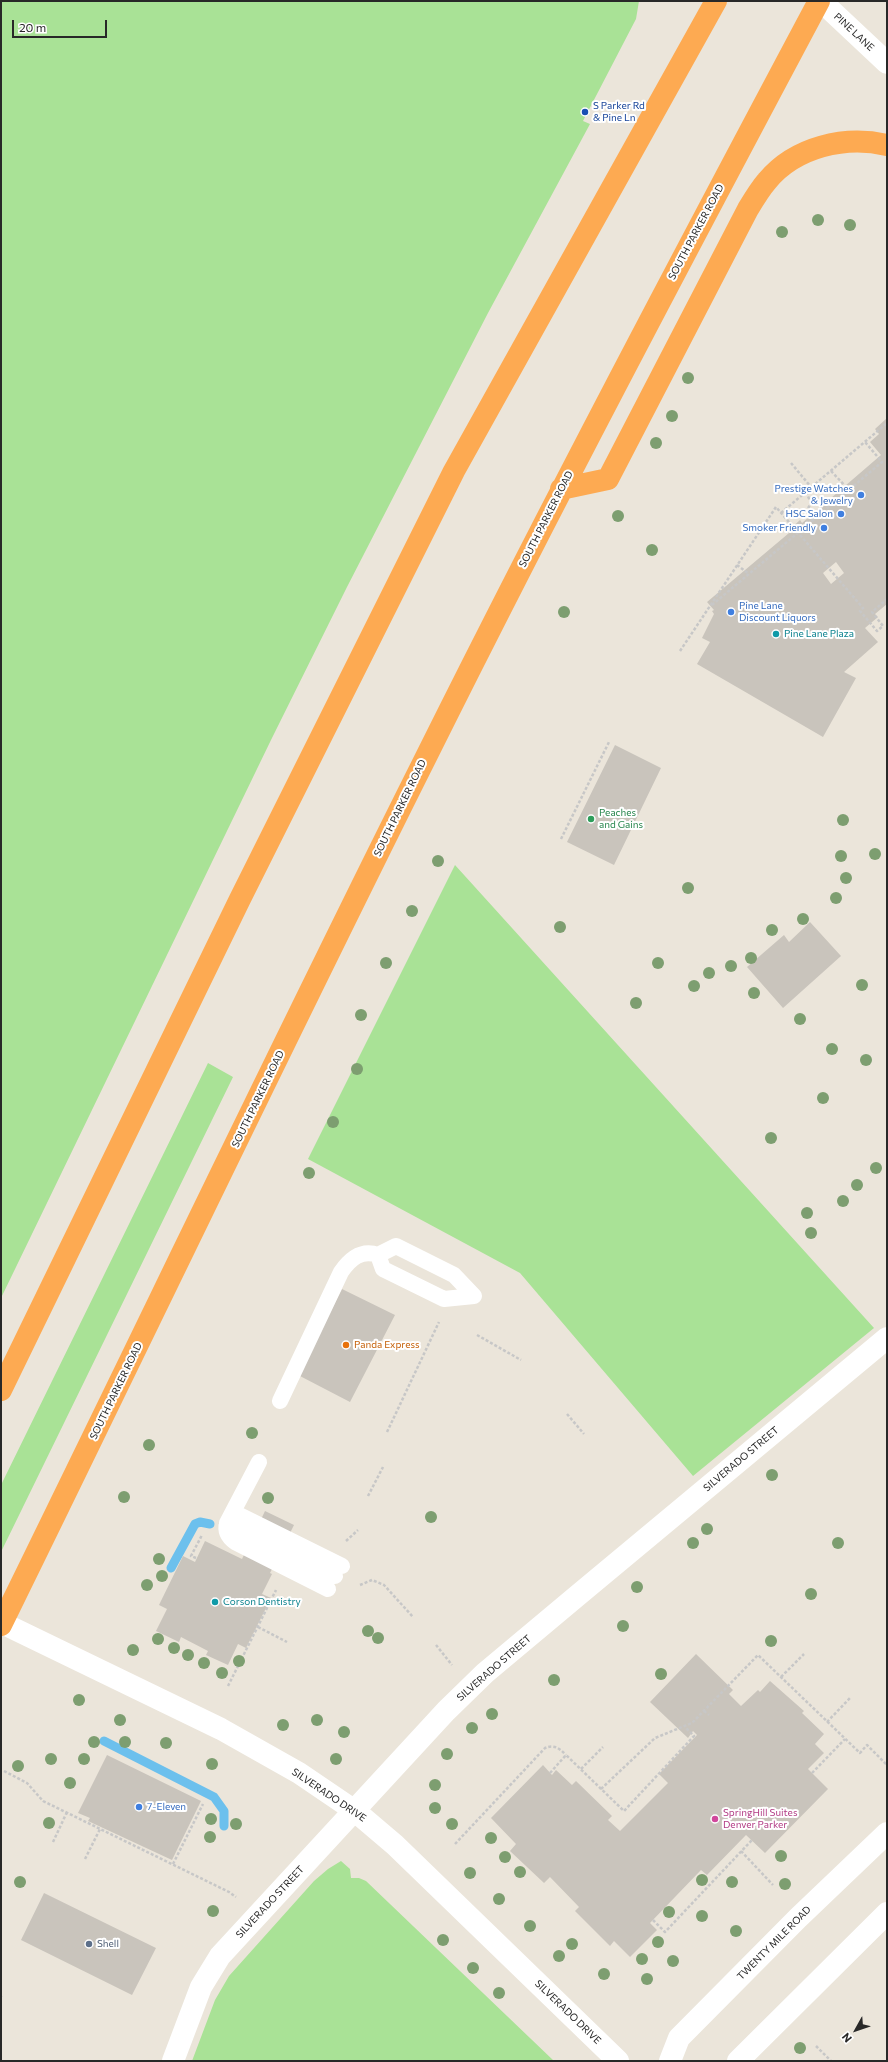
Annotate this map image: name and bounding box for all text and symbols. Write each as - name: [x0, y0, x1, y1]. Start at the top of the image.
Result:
- street label: PINE LANE: [831, 10, 877, 54]
- scale bar: [14, 12, 109, 38]
- text: 20 m: [19, 20, 46, 34]
- place label: S Parker Rd & Pine Ln: [593, 100, 645, 124]
- marker: S Parker Rd & Pine Ln: [580, 107, 590, 117]
- street label: SOUTH PARKER ROAD: [666, 182, 726, 282]
- street label: SOUTH PARKER ROAD: [516, 469, 576, 569]
- place label: Prestige Watches & Jewelry: [774, 483, 853, 506]
- marker: Prestige Watches & Jewelry: [856, 490, 866, 500]
- place label: HSC Salon: [786, 508, 833, 520]
- marker: HSC Salon: [836, 509, 846, 519]
- place label: Smoker Friendly: [742, 522, 816, 534]
- marker: Smoker Friendly: [819, 523, 829, 533]
- place label: Pine Lane Discount Liquors: [739, 600, 816, 624]
- marker: Pine Lane Discount Liquors: [726, 607, 736, 617]
- place label: Pine Lane Plaza: [784, 628, 854, 640]
- marker: Pine Lane Plaza: [771, 629, 781, 639]
- street label: SOUTH PARKER ROAD: [371, 758, 429, 858]
- place label: Peaches and Gains: [599, 807, 643, 830]
- marker: Peaches and Gains: [586, 814, 596, 824]
- street label: SOUTH PARKER ROAD: [229, 1049, 287, 1149]
- place label: Panda Express: [354, 1339, 420, 1351]
- marker: Panda Express: [341, 1340, 351, 1350]
- street label: SOUTH PARKER ROAD: [87, 1341, 145, 1441]
- street label: SILVERADO STREET: [701, 1424, 781, 1494]
- place label: Corson Dentistry: [223, 1596, 301, 1608]
- marker: Corson Dentistry: [210, 1597, 220, 1607]
- street label: SILVERADO STREET: [454, 1632, 534, 1704]
- street label: SILVERADO DRIVE: [290, 1766, 368, 1824]
- place label: 7-Eleven: [147, 1801, 186, 1813]
- marker: 7-Eleven: [134, 1802, 144, 1812]
- place label: SpringHill Suites Denver Parker: [723, 1807, 797, 1830]
- marker: SpringHill Suites Denver Parker: [710, 1814, 720, 1824]
- street label: SILVERADO STREET: [233, 1863, 307, 1941]
- street label: TWENTY MILE ROAD: [735, 1904, 813, 1982]
- place label: Shell: [97, 1938, 119, 1950]
- marker: Shell: [84, 1939, 94, 1949]
- street label: SILVERADO DRIVE: [533, 1977, 603, 2047]
- north arrow: [836, 2010, 876, 2050]
- text: N: [839, 2031, 854, 2045]

